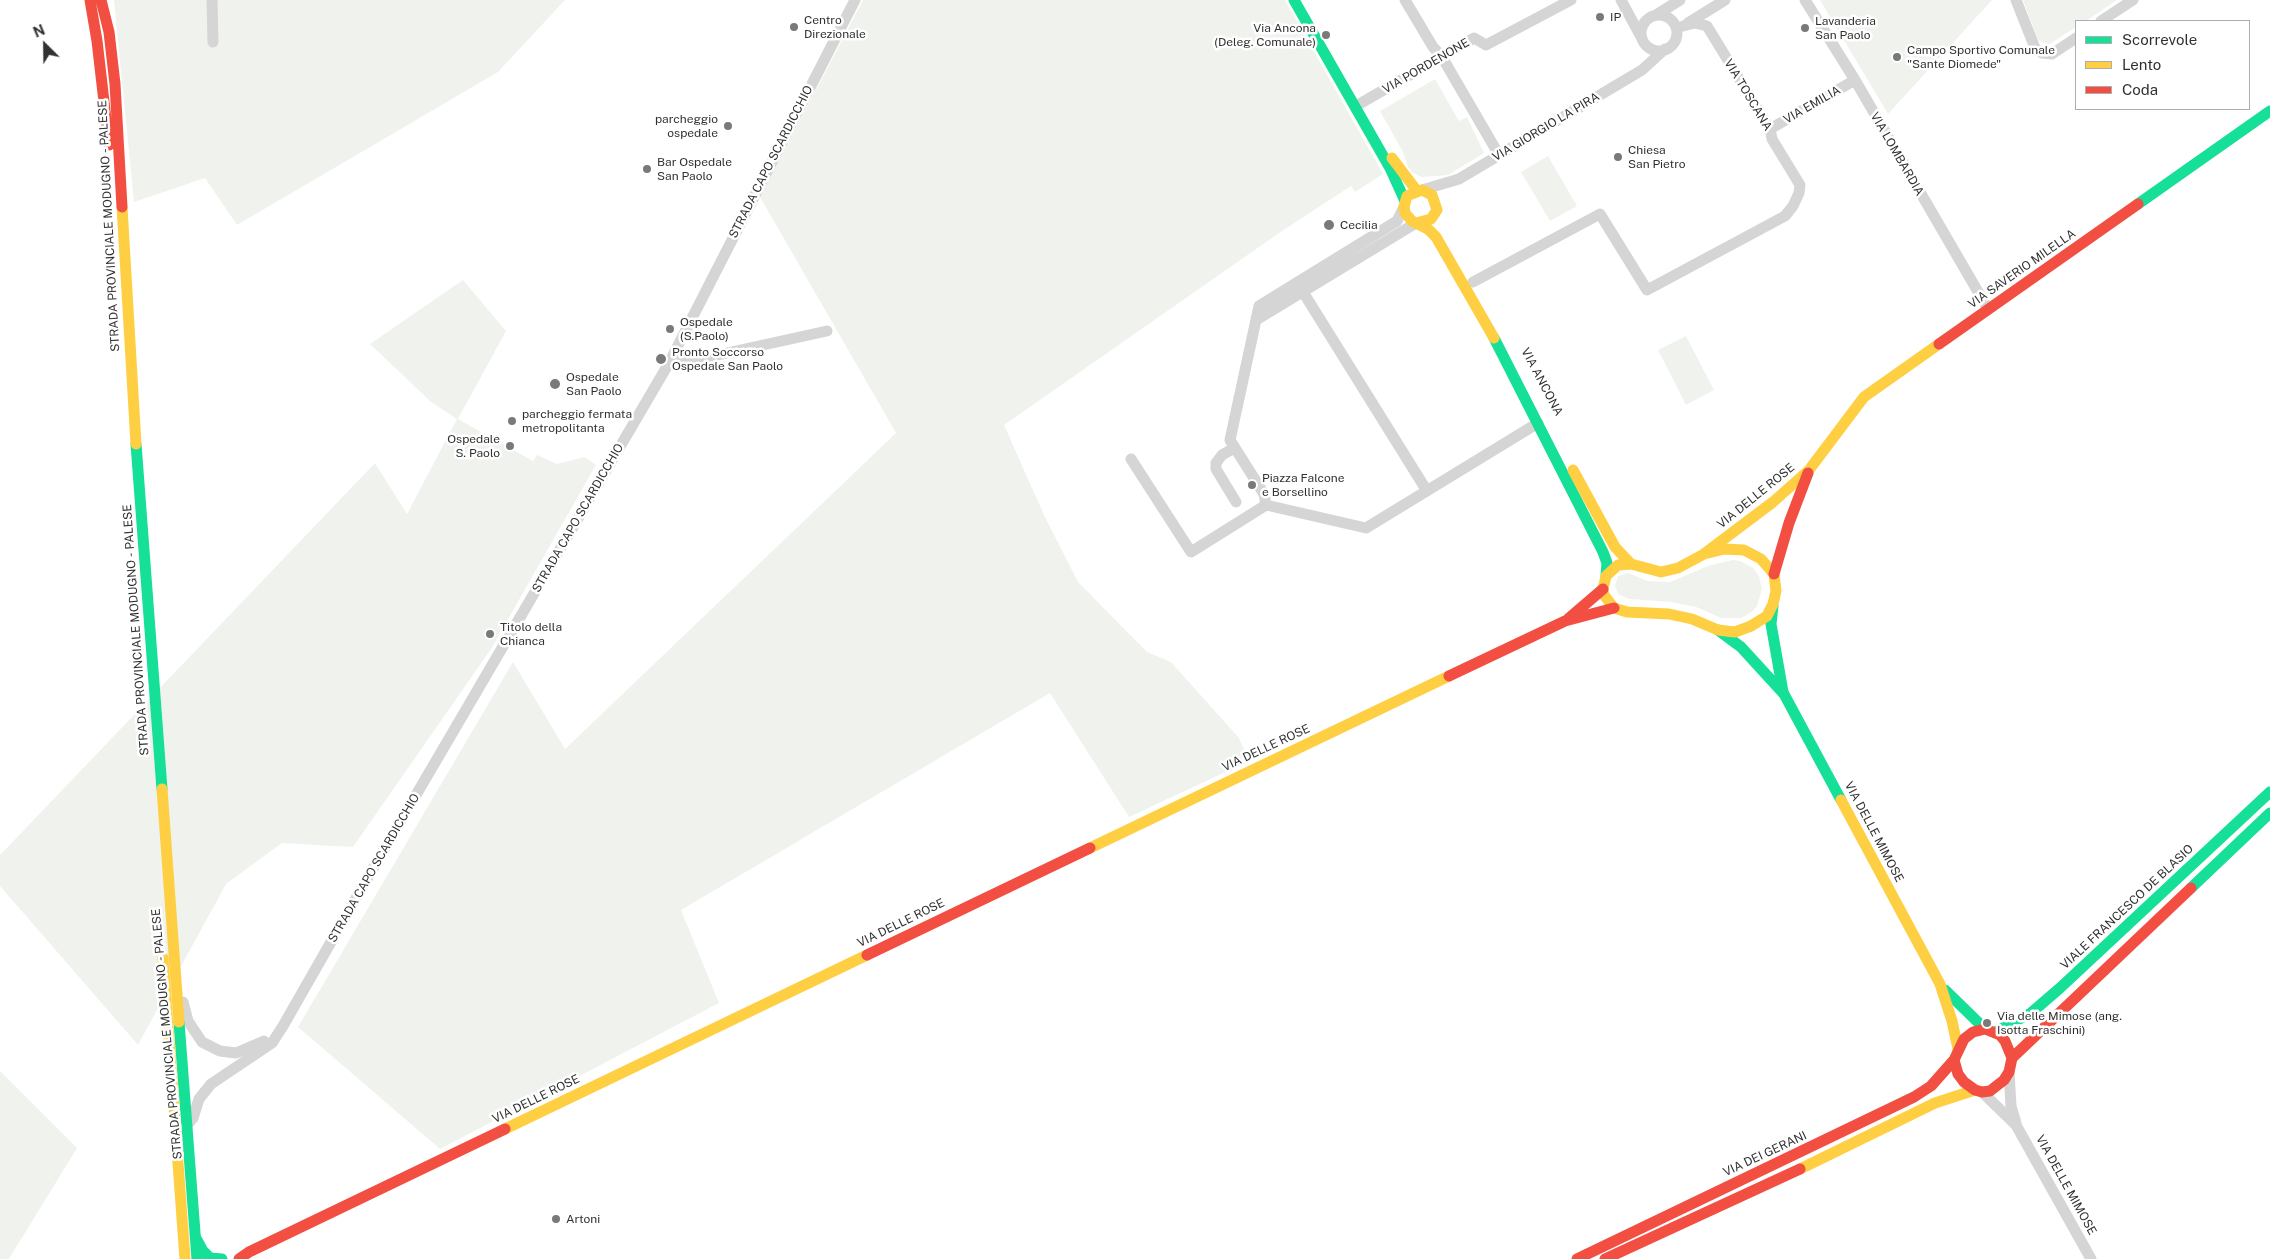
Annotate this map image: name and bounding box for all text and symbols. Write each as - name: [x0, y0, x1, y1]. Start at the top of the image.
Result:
- place label: IP: [1610, 10, 1621, 24]
- marker: IP: [1594, 11, 1606, 23]
- place label: Centro Direzionale: [804, 13, 866, 41]
- place label: Lavanderia San Paolo: [1815, 14, 1876, 42]
- north arrow: [20, 20, 70, 70]
- legend: [2075, 20, 2250, 110]
- marker: Centro Direzionale: [788, 21, 800, 33]
- place label: Via Ancona (Deleg. Comunale): [1214, 21, 1316, 49]
- text: N: [31, 22, 47, 41]
- marker: Lavanderia San Paolo: [1799, 22, 1811, 34]
- marker: Via Ancona (Deleg. Comunale): [1320, 29, 1332, 41]
- text: Scorrevole: [2122, 31, 2197, 48]
- street label: VIA PORDENONE: [1380, 35, 1472, 97]
- place label: Campo Sportivo Comunale "Sante Diomede": [1907, 43, 2055, 71]
- marker: Campo Sportivo Comunale "Sante Diomede": [1891, 51, 1903, 63]
- text: Lento: [2122, 56, 2161, 73]
- street label: VIA TOSCANA: [1721, 57, 1775, 133]
- text: Coda: [2122, 81, 2158, 98]
- street label: STRADA CAPO SCARDICCHIO: [726, 83, 816, 241]
- street label: VIA EMILIA: [1781, 83, 1843, 127]
- street label: VIA GIORGIO LA PIRA: [1490, 89, 1602, 165]
- street label: STRADA PROVINCIALE MODUGNO - PALESE: [95, 100, 123, 352]
- street label: VIA LOMBARDIA: [1867, 110, 1927, 198]
- place label: parcheggio ospedale: [655, 112, 718, 140]
- marker: parcheggio ospedale: [722, 120, 734, 132]
- place label: Chiesa San Pietro: [1628, 143, 1686, 171]
- marker: Chiesa San Pietro: [1612, 151, 1624, 163]
- place label: Bar Ospedale San Paolo: [657, 155, 732, 183]
- marker: Bar Ospedale San Paolo: [641, 163, 653, 175]
- marker: Cecilia: [1322, 218, 1336, 232]
- place label: Cecilia: [1340, 218, 1378, 232]
- street label: VIA SAVERIO MILELLA: [1966, 226, 2078, 312]
- place label: Ospedale (S.Paolo): [680, 315, 733, 343]
- marker: Ospedale (S.Paolo): [664, 323, 676, 335]
- place label: Pronto Soccorso Ospedale San Paolo: [672, 345, 783, 373]
- street label: VIA ANCONA: [1518, 345, 1566, 419]
- marker: Pronto Soccorso Ospedale San Paolo: [654, 352, 668, 366]
- place label: Ospedale San Paolo: [566, 370, 622, 398]
- marker: Ospedale San Paolo: [548, 377, 562, 391]
- place label: parcheggio fermata metropolitanta: [522, 407, 632, 435]
- marker: parcheggio fermata metropolitanta: [506, 415, 518, 427]
- place label: Ospedale S. Paolo: [447, 432, 500, 460]
- marker: Ospedale S. Paolo: [504, 440, 516, 452]
- street label: STRADA CAPO SCARDICCHIO: [529, 441, 627, 595]
- street label: VIA DELLE ROSE: [1714, 460, 1798, 532]
- place label: Piazza Falcone e Borsellino: [1262, 471, 1344, 499]
- marker: Piazza Falcone e Borsellino: [1246, 479, 1258, 491]
- street label: STRADA PROVINCIALE MODUGNO - PALESE: [120, 504, 152, 756]
- place label: Titolo della Chianca: [500, 620, 562, 648]
- marker: Titolo della Chianca: [484, 628, 496, 640]
- street label: VIA DELLE ROSE: [1220, 721, 1312, 775]
- street label: VIA DELLE MIMOSE: [1841, 779, 1907, 885]
- street label: STRADA CAPO SCARDICCHIO: [325, 791, 423, 945]
- street label: VIALE FRANCESCO DE BLASIO: [2058, 842, 2196, 972]
- street label: VIA DELLE ROSE: [855, 896, 947, 950]
- street label: STRADA PROVINCIALE MODUGNO - PALESE: [149, 908, 185, 1160]
- place label: Via delle Mimose (ang. Isotta Fraschini): [1997, 1009, 2122, 1037]
- marker: Via delle Mimose (ang. Isotta Fraschini): [1981, 1017, 1993, 1029]
- street label: VIA DELLE ROSE: [490, 1072, 582, 1126]
- street label: VIA DEI GERANI: [1721, 1128, 1809, 1180]
- street label: VIA DELLE MIMOSE: [2033, 1133, 2099, 1237]
- place label: Artoni: [566, 1212, 600, 1226]
- marker: Artoni: [550, 1213, 562, 1225]

